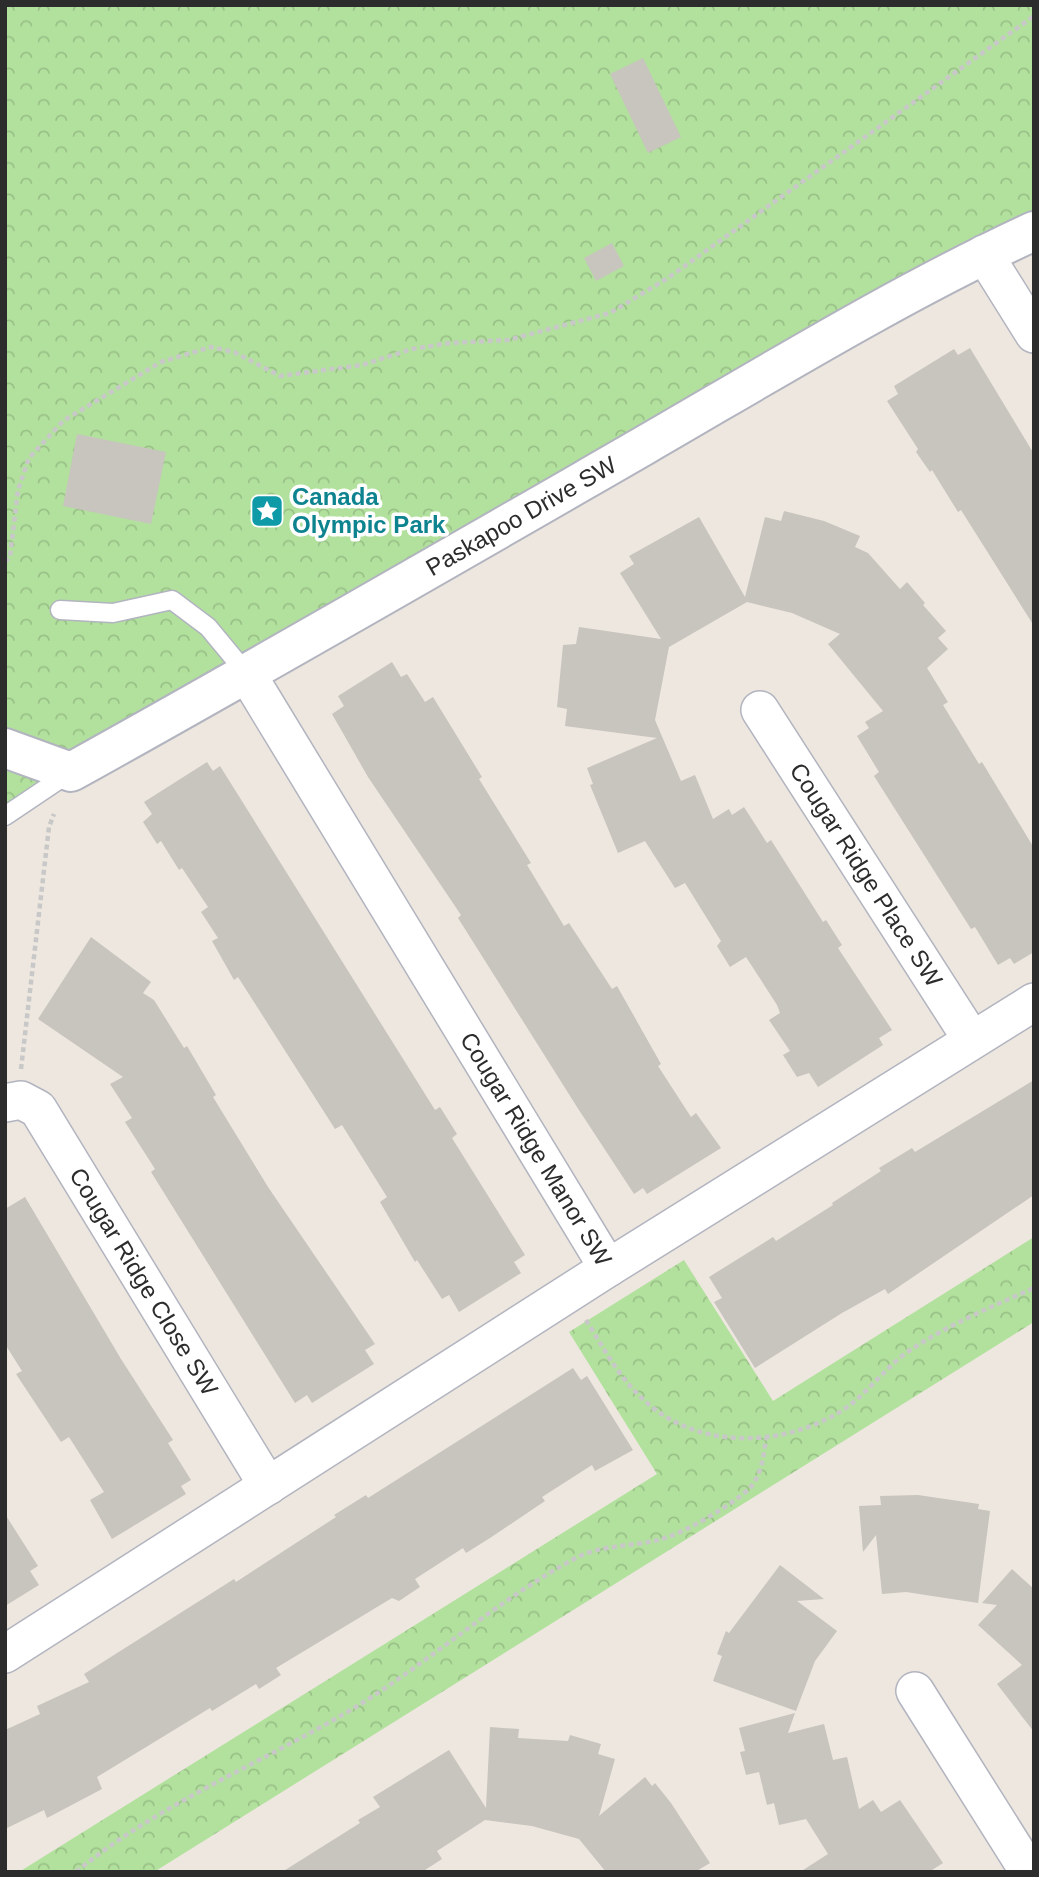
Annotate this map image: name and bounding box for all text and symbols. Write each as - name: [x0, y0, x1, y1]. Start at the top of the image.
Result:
- street label: Paskapoo Drive SW: [421, 450, 621, 581]
- place label: Canada Olympic Park: [292, 483, 446, 538]
- place icon: Canada Olympic Park: [248, 492, 286, 530]
- street label: Cougar Ridge Place SW: [785, 758, 948, 992]
- street label: Cougar Ridge Manor SW: [455, 1027, 618, 1271]
- street label: Cougar Ridge Close SW: [64, 1163, 224, 1401]

